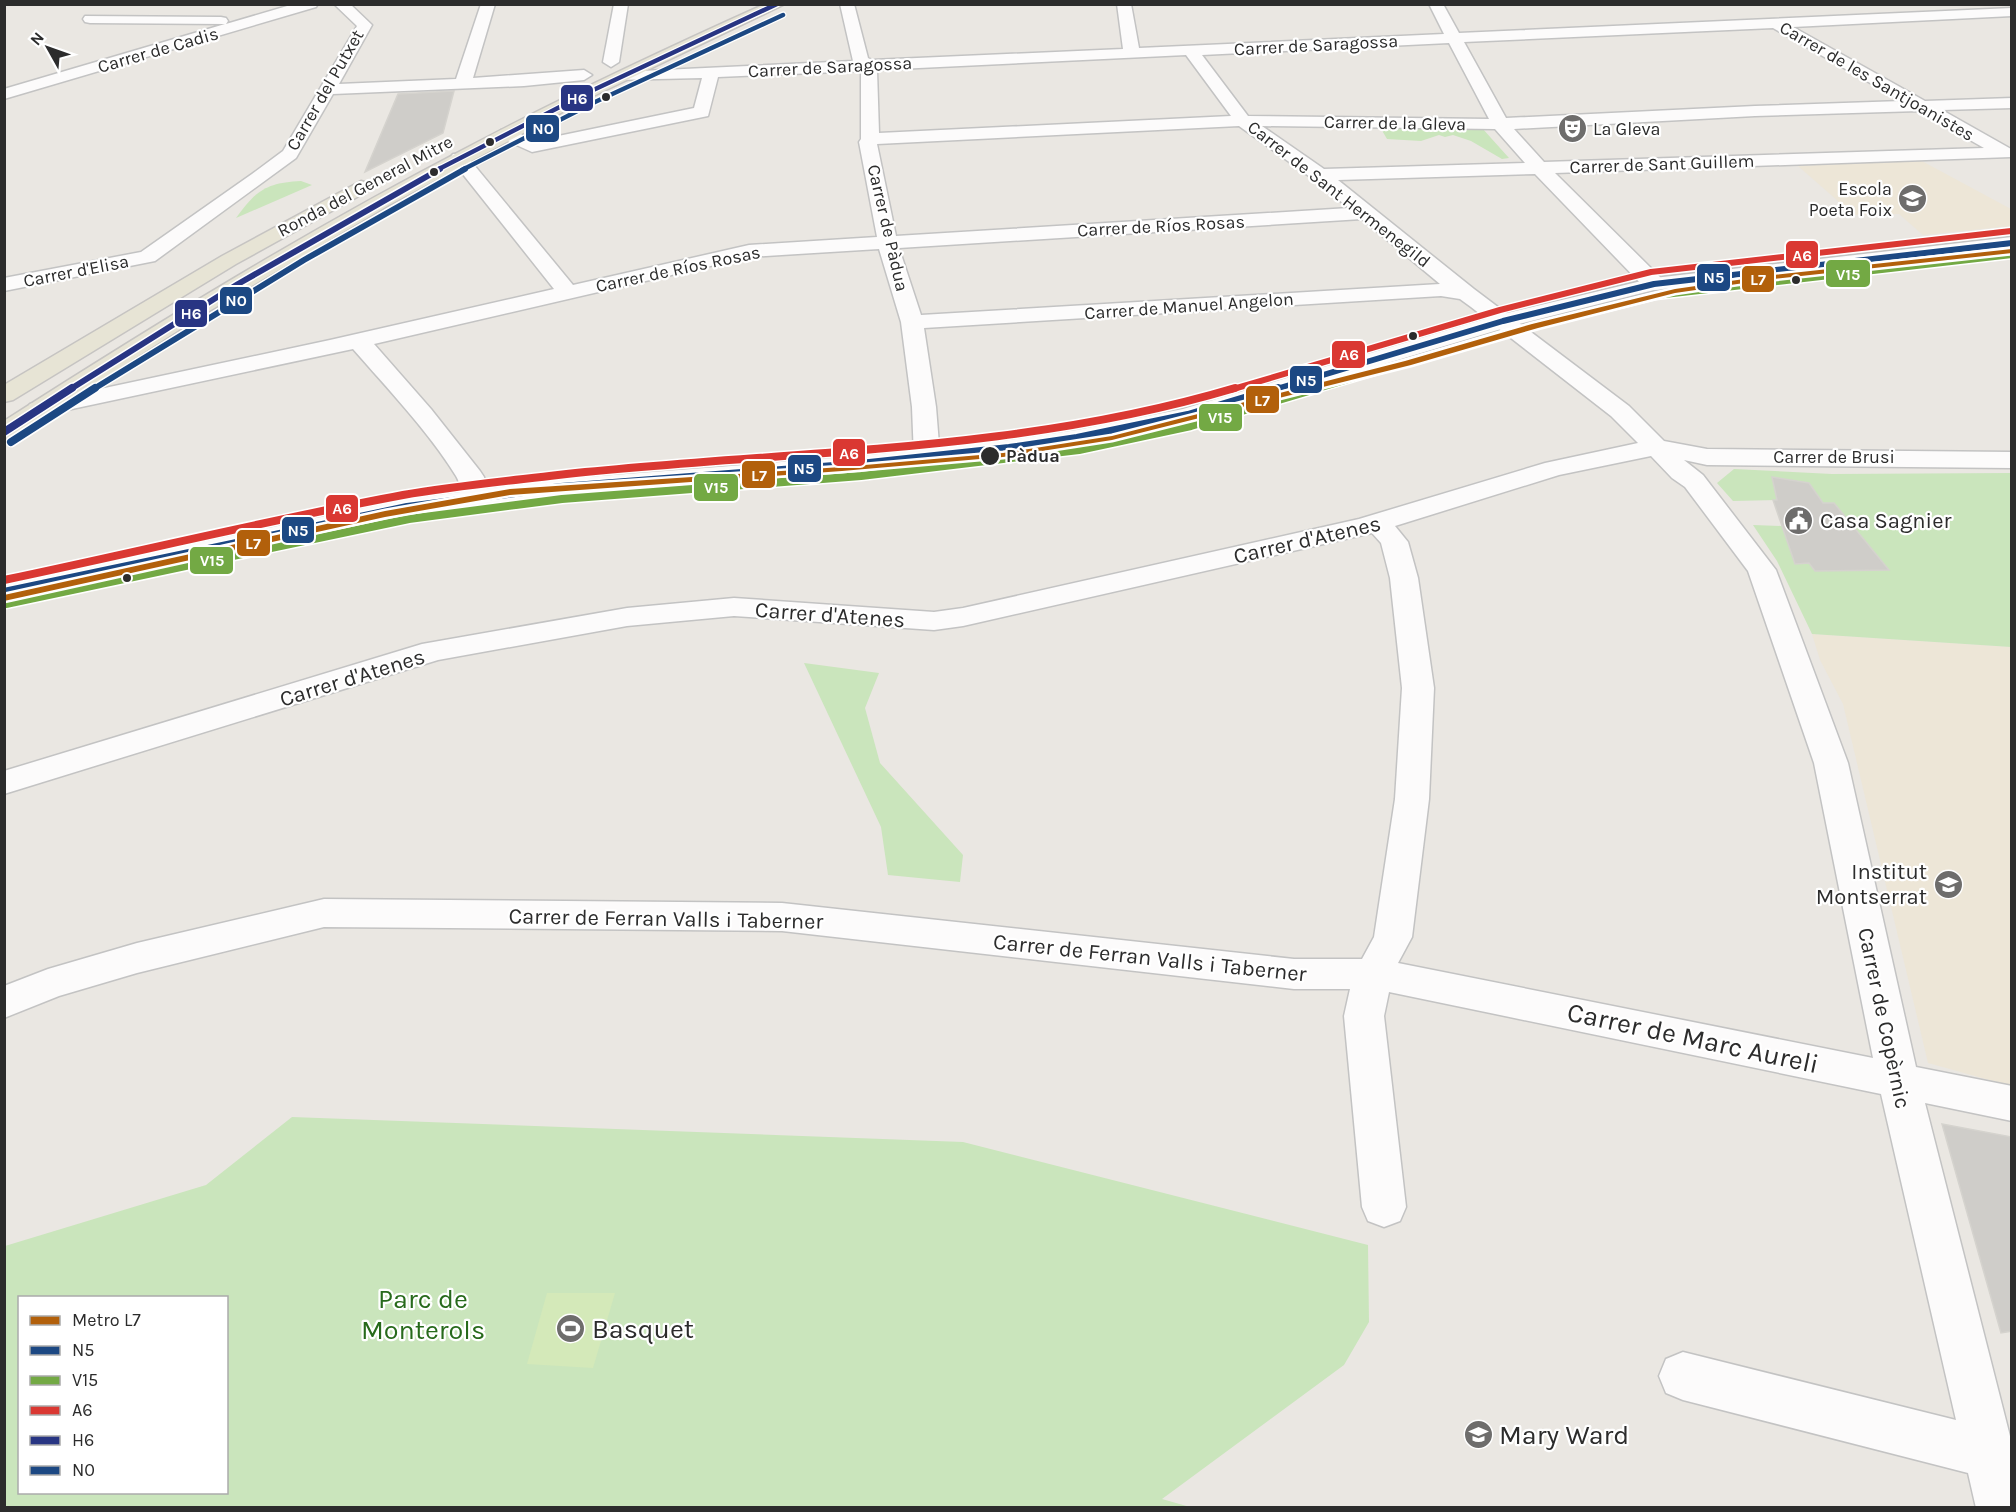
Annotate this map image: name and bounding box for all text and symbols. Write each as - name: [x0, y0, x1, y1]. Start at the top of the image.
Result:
- street label: Carrer de les Santjoanistes: [1776, 16, 1978, 146]
- north arrow: [18, 18, 78, 78]
- street label: Carrer de Cadis: [95, 22, 221, 78]
- street label: Carrer del Putxet: [281, 25, 369, 154]
- text: N: [26, 28, 48, 49]
- street label: Carrer de Saragossa: [1233, 30, 1399, 60]
- street label: Carrer de Saragossa: [747, 52, 913, 82]
- line badge: H6: [560, 84, 594, 112]
- text: H6: [567, 89, 588, 108]
- unlabelled marker: [600, 91, 612, 103]
- street label: Carrer de la Gleva: [1324, 111, 1466, 135]
- theatre icon: La Gleva: [1556, 113, 1588, 145]
- line badge: N0: [525, 114, 560, 143]
- street label: Carrer de Sant Hermenegild: [1243, 116, 1435, 272]
- place label: La Gleva: [1593, 118, 1660, 140]
- text: N0: [532, 119, 554, 138]
- street label: Ronda del General Mitre: [273, 130, 457, 242]
- unlabelled marker: [484, 136, 496, 148]
- street label: Carrer de Sant Guillem: [1569, 150, 1755, 178]
- street label: Carrer de Pàdua: [863, 162, 913, 294]
- unlabelled marker: [428, 166, 440, 178]
- place label: Escola Poeta Foix: [1809, 178, 1892, 221]
- school or university icon: Escola Poeta Foix: [1897, 183, 1929, 215]
- street label: Carrer de Ríos Rosas: [1077, 211, 1245, 241]
- line badge: A6: [1785, 240, 1819, 269]
- street label: Carrer de Ríos Rosas: [594, 241, 762, 297]
- text: A6: [1792, 246, 1812, 265]
- street label: Carrer d'Elisa: [21, 250, 131, 292]
- line badge: V15: [1825, 259, 1871, 288]
- line badge: N5: [1696, 263, 1731, 292]
- line badge: L7: [1741, 265, 1775, 293]
- text: V15: [1836, 265, 1860, 284]
- text: N5: [1704, 268, 1724, 287]
- text: L7: [1750, 270, 1766, 289]
- unlabelled marker: [1790, 274, 1802, 286]
- line badge: N0: [219, 286, 253, 315]
- street label: Carrer de Manuel Angelon: [1083, 288, 1295, 324]
- text: N0: [225, 291, 247, 310]
- line badge: H6: [174, 299, 208, 328]
- text: H6: [181, 304, 202, 323]
- unlabelled marker: [1407, 330, 1419, 342]
- line badge: A6: [1331, 340, 1366, 369]
- text: A6: [1339, 345, 1359, 364]
- line badge: N5: [1289, 365, 1323, 394]
- text: N5: [1296, 371, 1316, 390]
- line badge: L7: [1245, 385, 1280, 414]
- text: L7: [1254, 391, 1270, 410]
- line badge: V15: [1198, 403, 1243, 432]
- text: V15: [1208, 408, 1232, 427]
- line badge: A6: [832, 438, 866, 467]
- text: A6: [839, 444, 859, 463]
- marker: Pàdua: [979, 445, 1001, 467]
- place label: Pàdua: [1006, 445, 1060, 467]
- street label: Carrer de Brusi: [1773, 446, 1895, 468]
- line badge: N5: [787, 454, 822, 483]
- text: N5: [794, 459, 814, 478]
- line badge: L7: [741, 460, 776, 489]
- text: L7: [751, 466, 767, 485]
- line badge: V15: [693, 473, 739, 502]
- text: V15: [704, 478, 728, 497]
- line badge: A6: [325, 494, 359, 523]
- text: A6: [332, 499, 352, 518]
- public building icon: Casa Sagnier: [1783, 504, 1815, 536]
- place label: Casa Sagnier: [1820, 508, 1951, 534]
- street label: Carrer d'Atenes: [1231, 510, 1383, 570]
- line badge: N5: [281, 516, 315, 544]
- text: N5: [288, 521, 308, 540]
- line badge: L7: [236, 529, 271, 557]
- text: L7: [245, 534, 261, 553]
- line badge: V15: [189, 546, 234, 575]
- text: V15: [200, 551, 224, 570]
- unlabelled marker: [121, 572, 133, 584]
- street label: Carrer d'Atenes: [754, 597, 906, 633]
- street label: Carrer d'Atenes: [277, 644, 428, 712]
- place label: Institut Montserrat: [1816, 859, 1927, 910]
- school or university icon: Institut Montserrat: [1932, 868, 1964, 900]
- street label: Carrer de Ferran Valls i Taberner: [508, 903, 824, 935]
- street label: Carrer de Copèrnic: [1852, 925, 1916, 1111]
- street label: Carrer de Ferran Valls i Taberner: [992, 929, 1308, 987]
- street label: Carrer de Marc Aureli: [1564, 996, 1822, 1080]
- park label: Parc de Monterols: [361, 1283, 485, 1346]
- legend: [18, 1296, 228, 1494]
- text: Metro L7: [72, 1309, 141, 1331]
- sports icon: Basquet: [555, 1313, 587, 1345]
- place label: Basquet: [592, 1313, 694, 1345]
- text: N5: [72, 1339, 94, 1361]
- text: V15: [72, 1369, 98, 1391]
- text: A6: [72, 1399, 93, 1421]
- school or university icon: Mary Ward: [1462, 1419, 1494, 1451]
- place label: Mary Ward: [1499, 1419, 1629, 1451]
- text: H6: [72, 1429, 94, 1451]
- text: N0: [72, 1459, 95, 1481]

